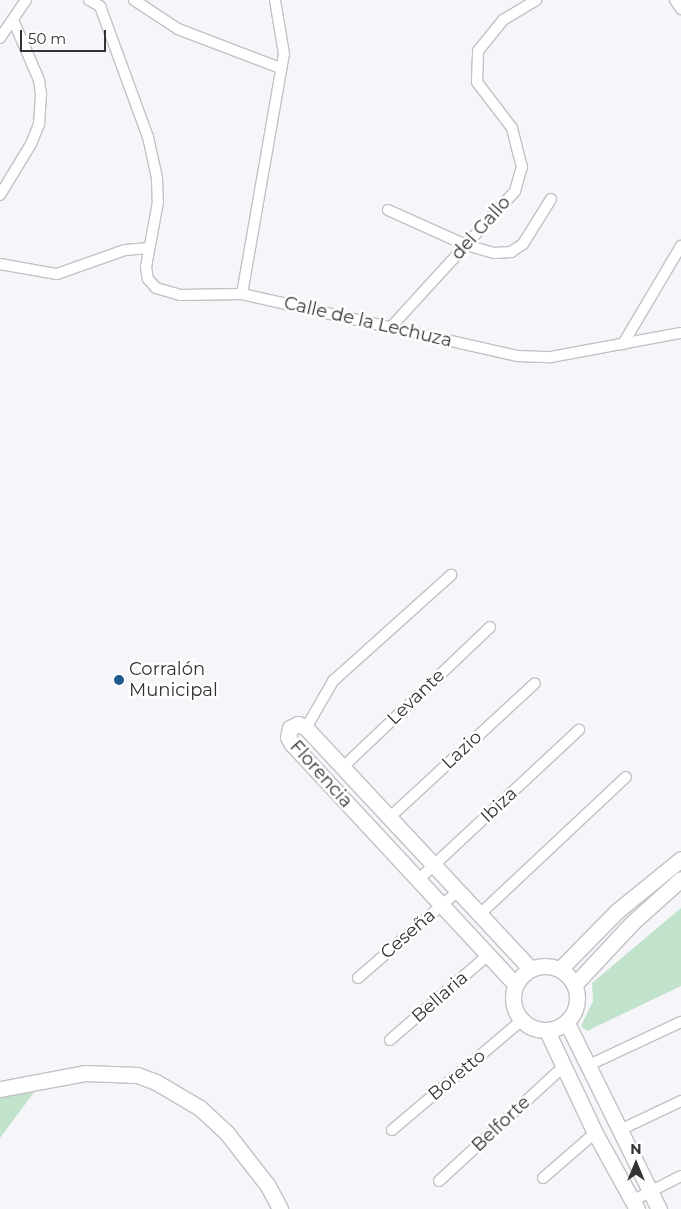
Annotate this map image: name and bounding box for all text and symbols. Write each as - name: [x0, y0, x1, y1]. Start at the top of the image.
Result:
- scale bar: [22, 20, 109, 52]
- text: 50 m: [28, 29, 66, 48]
- street label: del Gallo: [447, 192, 515, 264]
- street label: Calle de la Lechuza: [282, 292, 454, 352]
- place label: Corralón Municipal: [129, 659, 218, 702]
- street label: Levante: [383, 665, 449, 729]
- marker: Corralón Municipal: [113, 674, 125, 686]
- street label: Lazio: [438, 726, 486, 774]
- street label: Florencia: [285, 736, 357, 812]
- street label: Ibiza: [476, 783, 522, 827]
- street label: Ceseña: [376, 904, 440, 964]
- street label: Bellaria: [408, 967, 472, 1027]
- street label: Boretto: [424, 1045, 490, 1105]
- street label: Belforte: [467, 1092, 535, 1156]
- north arrow: [611, 1139, 661, 1189]
- text: N: [630, 1140, 642, 1158]

